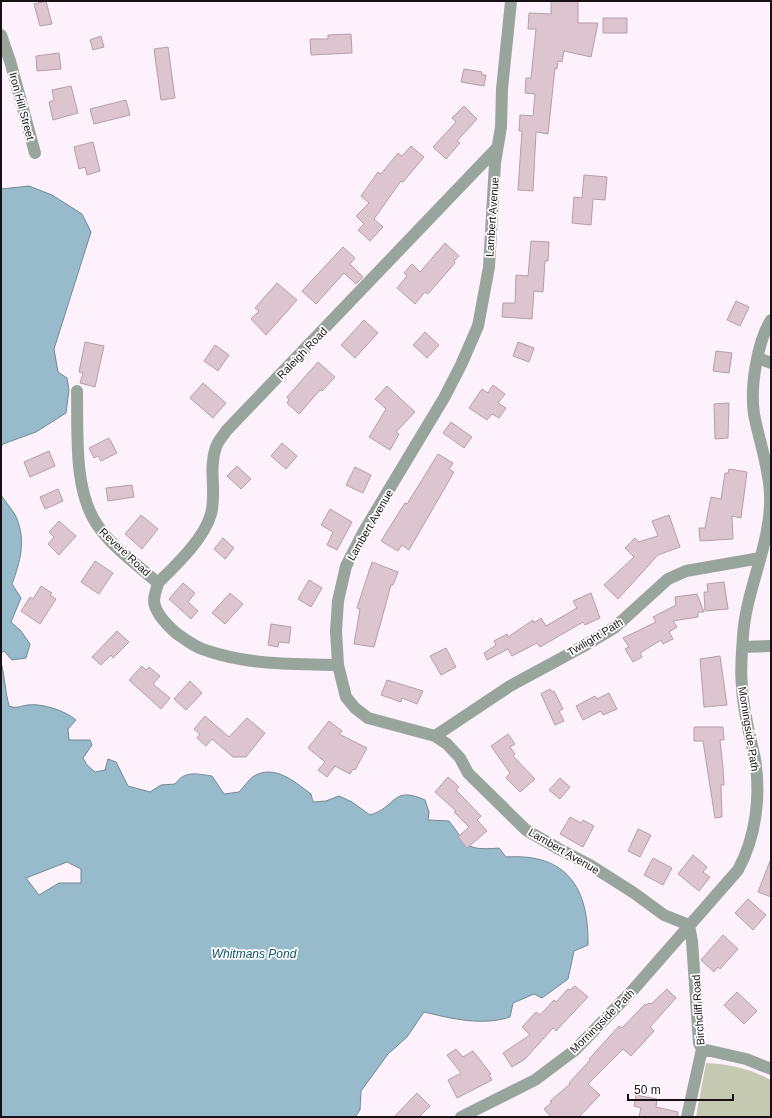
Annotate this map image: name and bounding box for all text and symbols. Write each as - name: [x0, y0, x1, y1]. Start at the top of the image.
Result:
- street label: Iron Hill Street: [7, 71, 37, 141]
- street label: Lambert Avenue: [483, 177, 501, 257]
- street label: Raleigh Road: [275, 325, 329, 381]
- street label: Lambert Avenue: [345, 487, 395, 563]
- street label: Revere Road: [97, 526, 153, 578]
- street label: Twilight Path: [565, 616, 625, 658]
- street label: Morningside Path: [736, 686, 762, 772]
- street label: Lambert Avenue: [526, 826, 602, 876]
- water label: Whitmans Pond: [212, 947, 297, 961]
- street label: Birchcliff Road: [690, 974, 706, 1046]
- street label: Morningside Path: [567, 986, 637, 1056]
- scale bar: [628, 1076, 733, 1102]
- text: 50 m: [634, 1083, 661, 1097]

